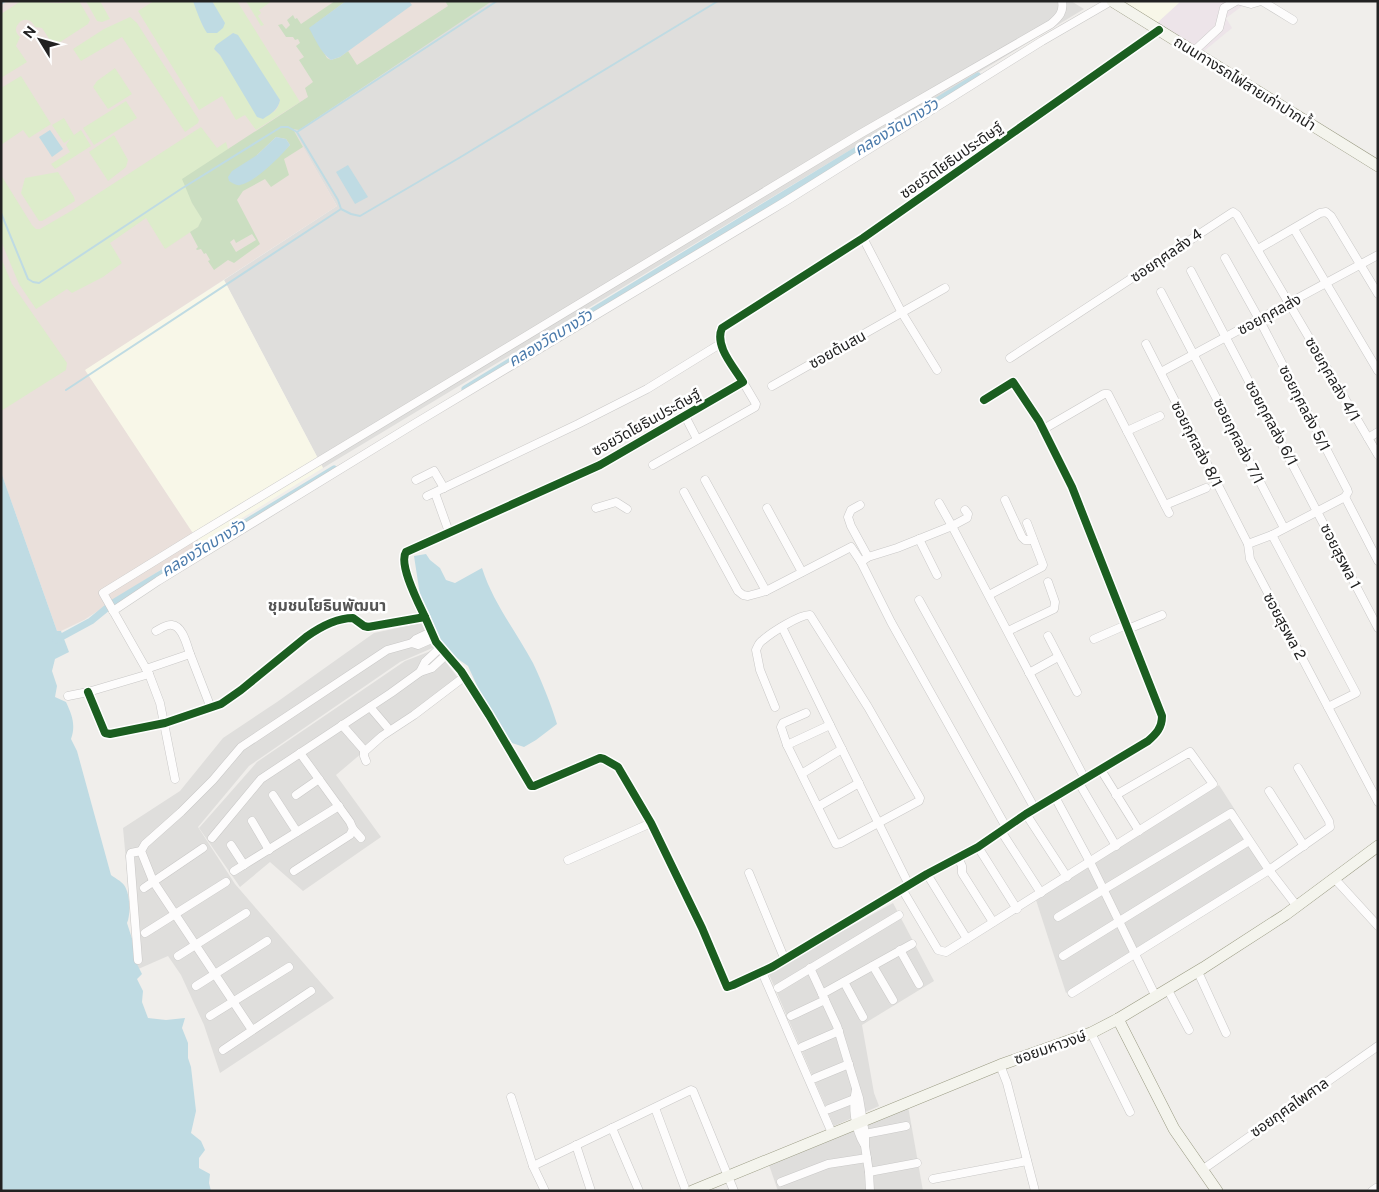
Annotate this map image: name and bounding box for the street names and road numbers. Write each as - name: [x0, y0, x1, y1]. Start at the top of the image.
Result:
- street label: ถนนทางรถไฟสายเก่าปากน้ำ: [1171, 31, 1320, 134]
- street label: ซอยวัดโยธินประดิษฐ์: [896, 118, 1006, 202]
- street label: ซอยกุศลส่ง 4: [1127, 225, 1206, 286]
- street label: ซอยกุศลส่ง: [1234, 290, 1304, 339]
- street label: ซอยต้นสน: [806, 326, 868, 372]
- street label: ซอยกุศลส่ง 4/1: [1301, 334, 1364, 424]
- street label: ซอยกุศลส่ง 5/1: [1275, 362, 1334, 454]
- street label: ซอยกุศลส่ง 6/1: [1242, 378, 1302, 469]
- street label: ซอยวัดโยธินประดิษฐ์: [589, 385, 703, 459]
- street label: ซอยกุศลส่ง 7/1: [1209, 395, 1268, 487]
- street label: ซอยกุศลส่ง 8/1: [1167, 398, 1226, 490]
- street label: ซอยสุรพล 1: [1317, 521, 1365, 592]
- street label: ซอยสุรพล 2: [1259, 590, 1310, 663]
- street label: ซอยมหาวงษ์: [1012, 1027, 1089, 1067]
- street label: ซอยกุศลไพศาล: [1247, 1074, 1332, 1141]

